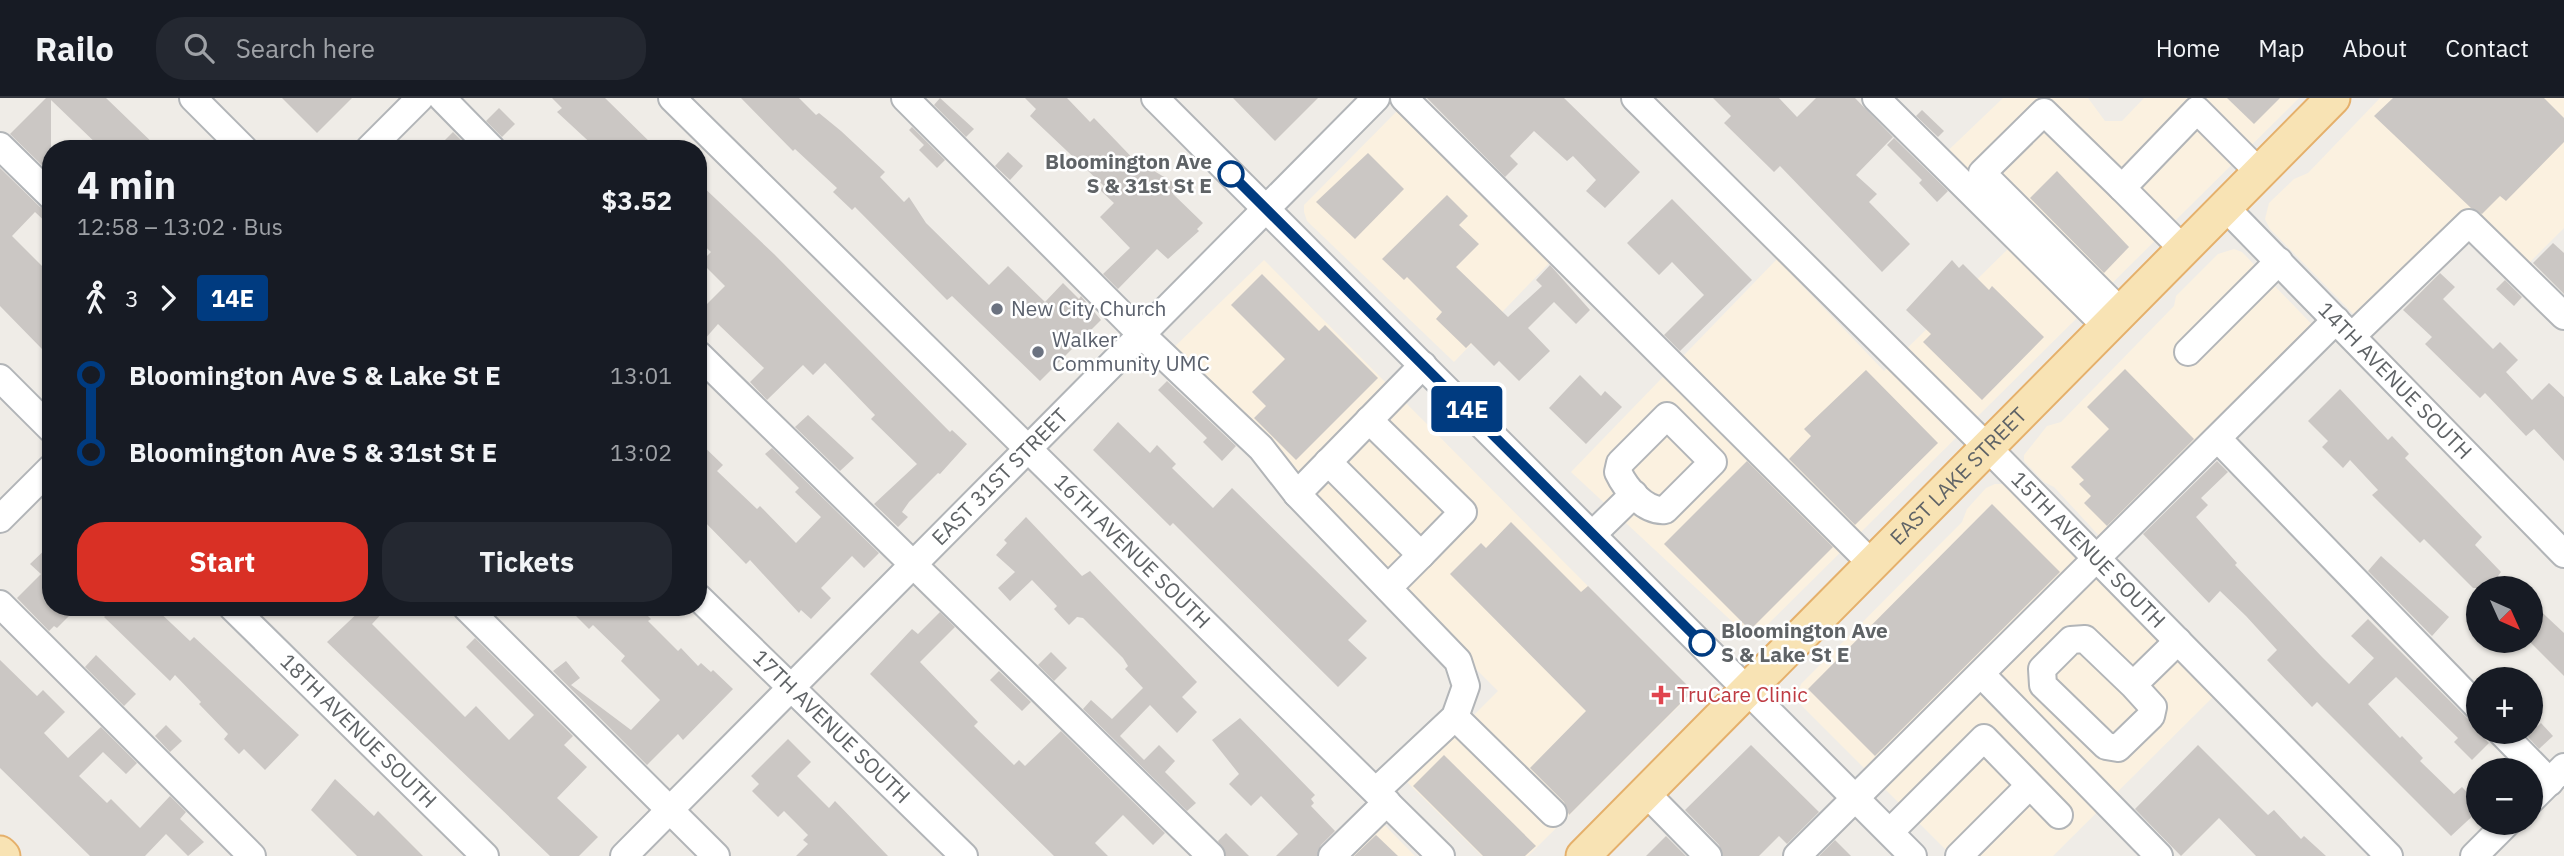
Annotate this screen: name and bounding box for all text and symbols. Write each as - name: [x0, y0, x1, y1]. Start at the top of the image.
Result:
- search box: [156, 17, 646, 80]
- text: Railo: [35, 27, 114, 70]
- icon: search: [180, 29, 218, 67]
- text: Search here: [236, 31, 375, 65]
- text: Home: [2156, 32, 2220, 64]
- text: Map: [2258, 32, 2304, 64]
- text: About: [2342, 32, 2407, 64]
- text: Contact: [2445, 32, 2529, 64]
- place label: Bloomington Ave S & 31st St E: [1045, 147, 1212, 199]
- text: 4 min: [77, 160, 176, 209]
- marker: Bloomington Ave S & 31st St E: [1218, 161, 1244, 187]
- text: $3.52: [602, 183, 672, 217]
- text: 12:58 – 13:02 · Bus: [77, 211, 283, 241]
- icon: walk: [77, 279, 115, 317]
- icon: forward: [149, 279, 187, 317]
- text: 14E: [211, 282, 254, 314]
- text: 3: [125, 283, 139, 313]
- place label: New City Church: [1011, 294, 1166, 322]
- street label: 14TH AVENUE SOUTH: [2312, 295, 2479, 465]
- marker: New City Church: [989, 301, 1005, 317]
- place label: Walker Community UMC: [1052, 325, 1210, 377]
- marker: Walker Community UMC: [1030, 344, 1046, 360]
- text: Bloomington Ave S & Lake St E: [129, 358, 501, 392]
- text: 13:01: [610, 360, 672, 390]
- line badge: 14E: [1427, 386, 1507, 432]
- text: 14E: [1445, 393, 1489, 425]
- street label: EAST 31ST STREET: [925, 401, 1074, 551]
- street label: EAST LAKE STREET: [1883, 401, 2032, 551]
- text: Bloomington Ave S & 31st St E: [129, 435, 497, 469]
- text: 13:02: [610, 437, 672, 467]
- street label: 15TH AVENUE SOUTH: [2006, 465, 2172, 634]
- street label: 16TH AVENUE SOUTH: [1048, 467, 1217, 634]
- button: Start: [77, 522, 368, 602]
- button: Tickets: [382, 522, 672, 602]
- north arrow: [2466, 576, 2543, 653]
- map controls: [2466, 576, 2543, 835]
- place label: Bloomington Ave S & Lake St E: [1721, 616, 1888, 668]
- marker: Bloomington Ave S & Lake St E: [1689, 630, 1715, 656]
- street label: 17TH AVENUE SOUTH: [747, 643, 917, 809]
- street label: 18TH AVENUE SOUTH: [274, 647, 443, 814]
- button: +: [2466, 667, 2543, 744]
- place label: TruCare Clinic: [1677, 680, 1808, 708]
- marker: TruCare Clinic: [1651, 685, 1671, 705]
- button: −: [2466, 758, 2543, 835]

